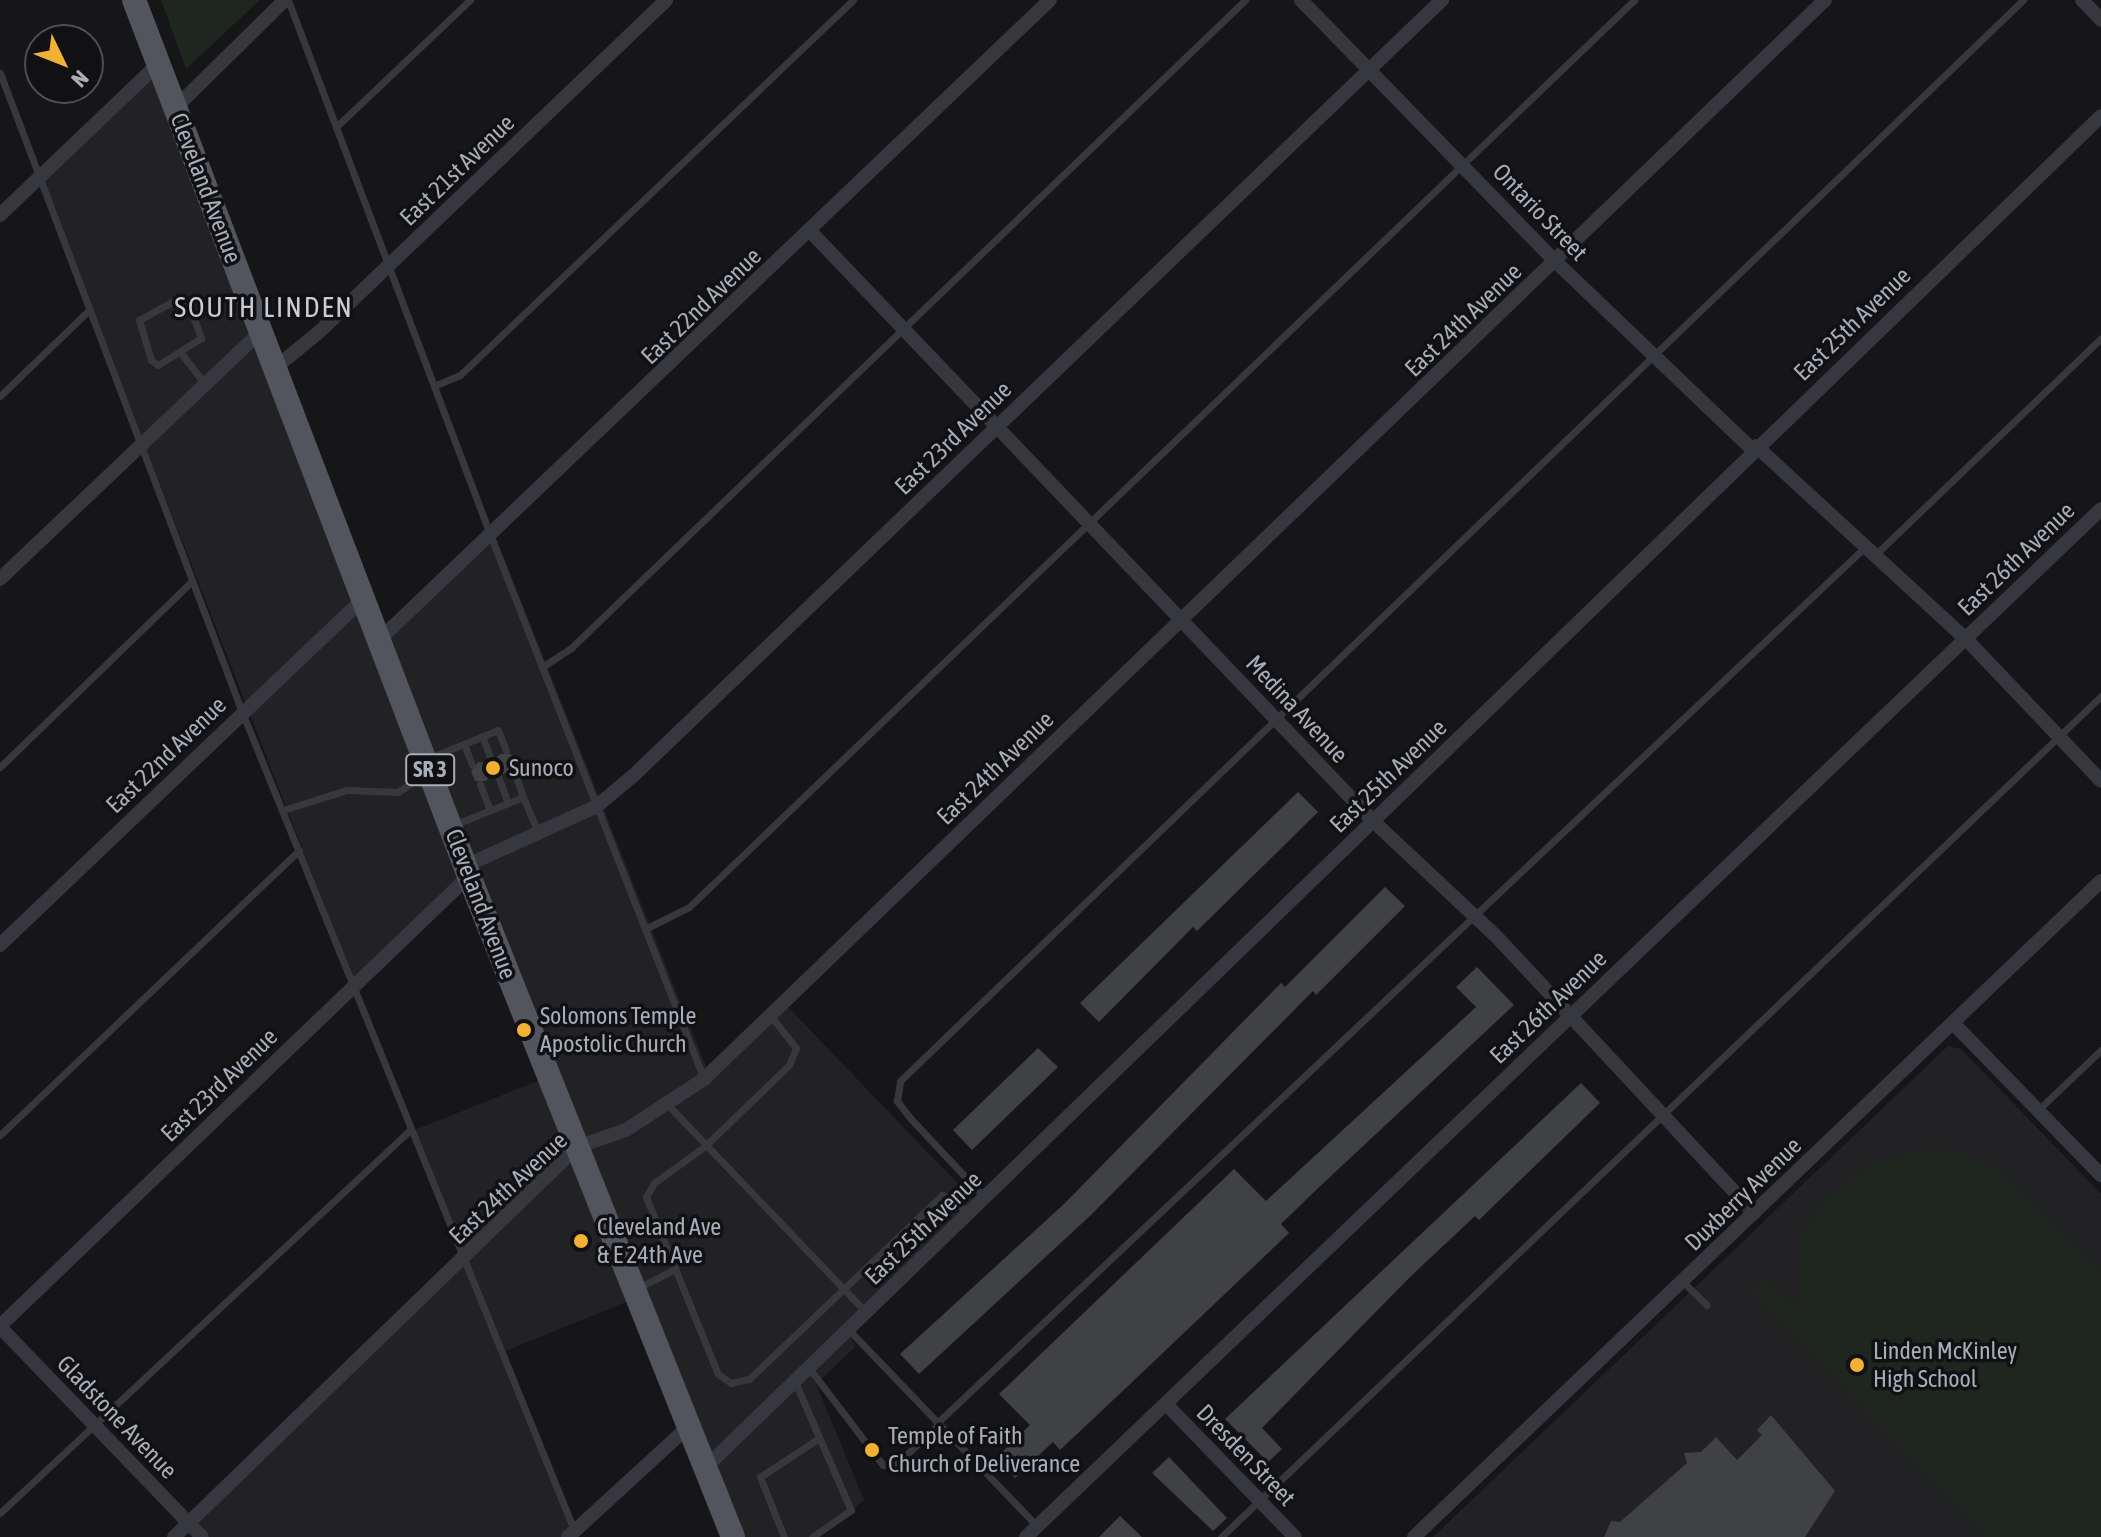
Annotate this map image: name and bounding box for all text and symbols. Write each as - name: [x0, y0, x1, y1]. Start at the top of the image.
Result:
- north arrow: [24, 24, 104, 104]
- text: N: [66, 65, 94, 93]
- street label: East 21st Avenue: [394, 108, 520, 232]
- street label: Cleveland Avenue: [164, 109, 248, 267]
- street label: Ontario Street: [1487, 158, 1593, 266]
- street label: East 22nd Avenue: [635, 242, 767, 370]
- street label: East 24th Avenue: [1399, 257, 1527, 383]
- street label: East 25th Avenue: [1788, 261, 1916, 387]
- district label: SOUTH LINDEN: [174, 290, 354, 324]
- street label: East 23rd Avenue: [889, 375, 1017, 501]
- street label: East 26th Avenue: [1952, 496, 2080, 622]
- street label: Medina Avenue: [1240, 649, 1354, 769]
- street label: East 22nd Avenue: [100, 691, 232, 819]
- street label: East 24th Avenue: [931, 705, 1059, 831]
- street label: East 25th Avenue: [1324, 713, 1452, 839]
- road number: SR 3: [404, 752, 456, 788]
- place label: Sunoco: [509, 754, 574, 782]
- marker: Sunoco: [484, 759, 502, 777]
- street label: Cleveland Avenue: [439, 825, 523, 983]
- street label: East 26th Avenue: [1484, 944, 1612, 1070]
- place label: Solomons Temple Apostolic Church: [540, 1002, 696, 1058]
- marker: Solomons Temple Apostolic Church: [515, 1021, 533, 1039]
- street label: East 23rd Avenue: [155, 1022, 283, 1148]
- street label: East 24th Avenue: [443, 1126, 573, 1250]
- street label: Duxberry Avenue: [1679, 1131, 1807, 1257]
- street label: East 25th Avenue: [859, 1165, 987, 1291]
- place label: Cleveland Ave & E 24th Ave: [597, 1213, 721, 1269]
- marker: Cleveland Ave & E 24th Ave: [572, 1232, 590, 1250]
- place label: Linden McKinley High School: [1873, 1337, 2017, 1393]
- street label: Gladstone Avenue: [51, 1349, 183, 1485]
- marker: Linden McKinley High School: [1848, 1356, 1866, 1374]
- street label: Dresden Street: [1191, 1398, 1301, 1512]
- place label: Temple of Faith Church of Deliverance: [888, 1422, 1080, 1478]
- marker: Temple of Faith Church of Deliverance: [863, 1441, 881, 1459]

